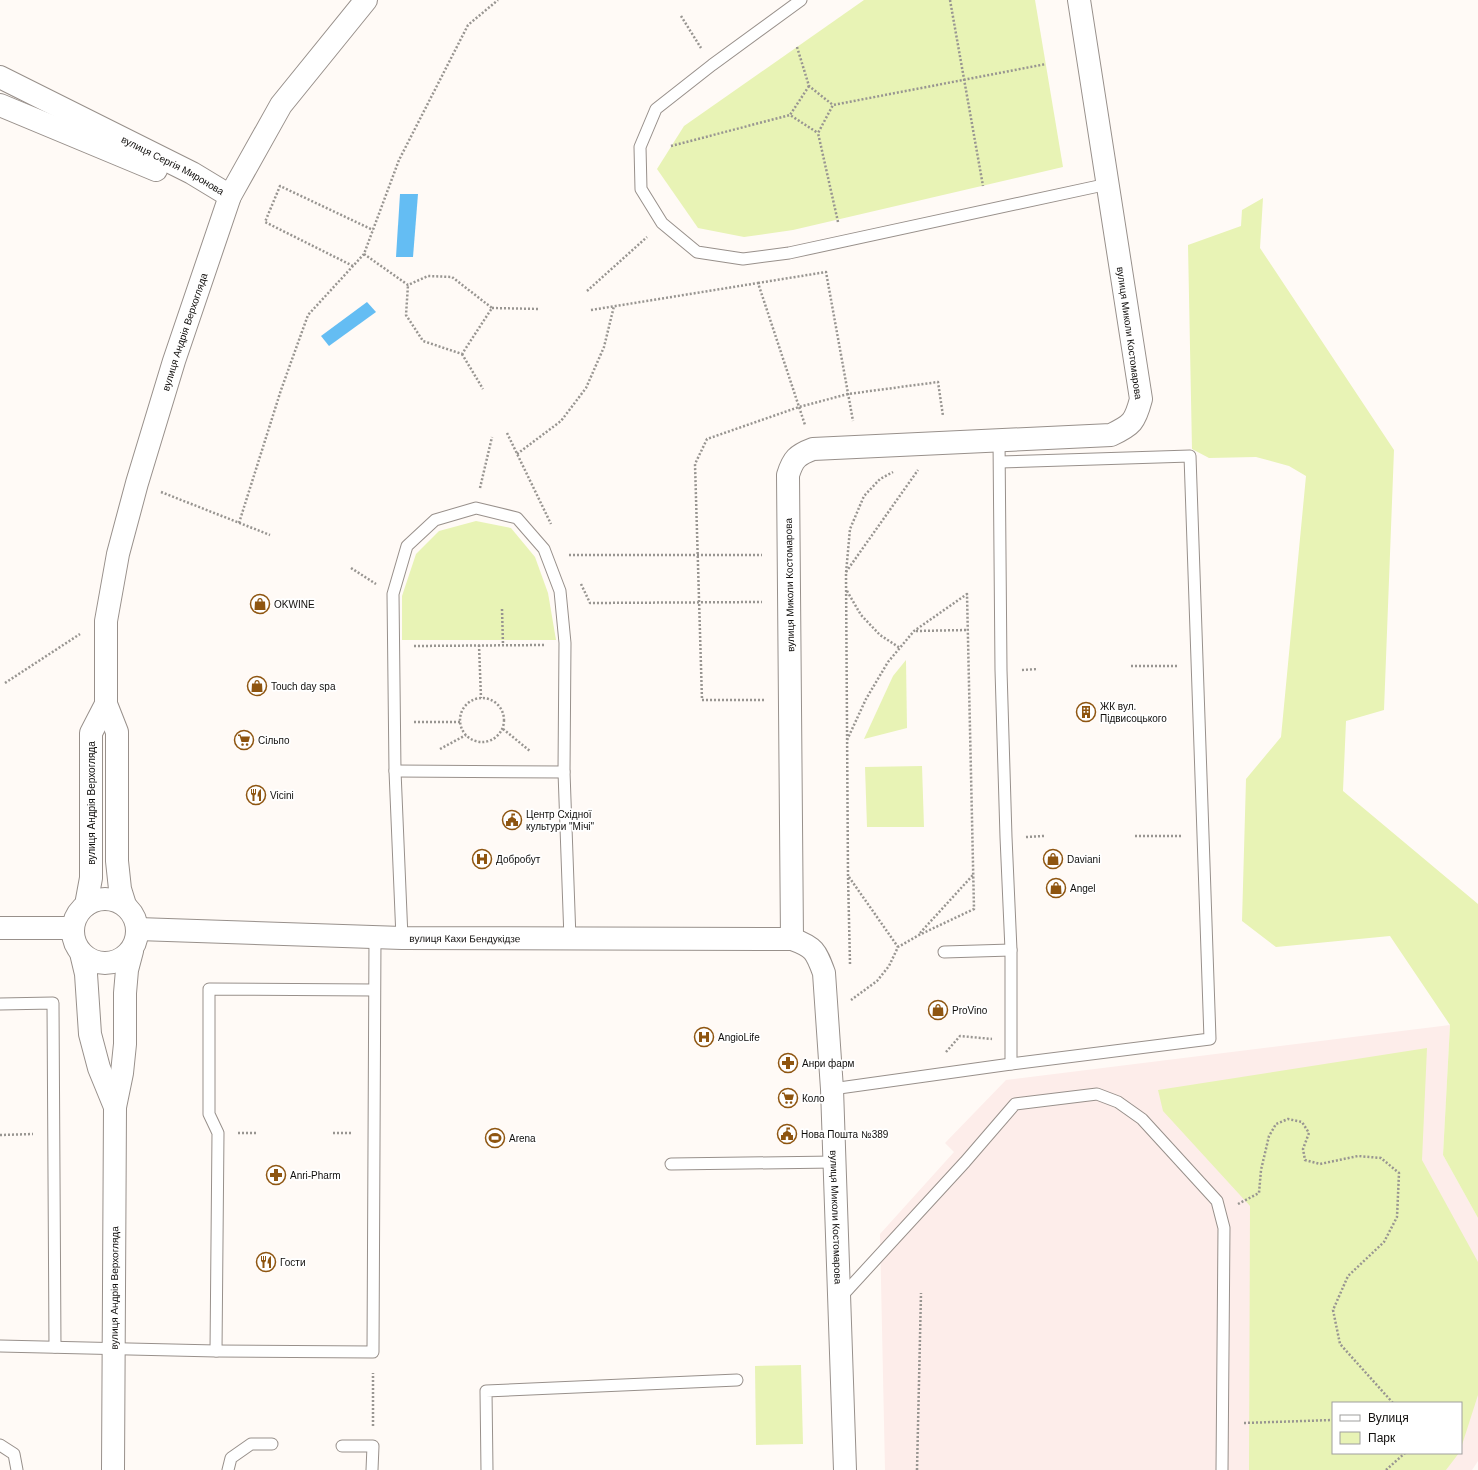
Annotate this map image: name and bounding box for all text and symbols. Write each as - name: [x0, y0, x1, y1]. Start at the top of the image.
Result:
- street label: вулиця Сергія Миронова: [120, 134, 226, 197]
- street label: вулиця Миколи Костомарова: [1115, 266, 1144, 401]
- street label: вулиця Андрія Верхогляда: [160, 271, 210, 392]
- street label: вулиця Миколи Костомарова: [783, 518, 796, 652]
- shop icon: OKWINE: [249, 593, 271, 615]
- place label: OKWINE: [274, 599, 315, 610]
- shop icon: Touch day spa: [246, 675, 268, 697]
- place label: Touch day spa: [271, 681, 336, 692]
- building icon: ЖК вул. Підвисоцького: [1075, 701, 1097, 723]
- place label: ЖК вул. Підвисоцького: [1100, 701, 1167, 724]
- supermarket icon: Сільпо: [233, 729, 255, 751]
- place label: Сільпо: [258, 735, 290, 746]
- street label: вулиця Андрія Верхогляда: [86, 741, 97, 865]
- restaurant icon: Vicini: [245, 784, 267, 806]
- place label: Vicini: [270, 790, 294, 801]
- public building icon: Центр Східної культури "Мічі": [501, 809, 523, 831]
- place label: Центр Східної культури "Мічі": [526, 809, 595, 832]
- hospital icon: Добробут: [471, 848, 493, 870]
- shop icon: Daviani: [1042, 848, 1064, 870]
- place label: Добробут: [496, 854, 541, 865]
- place label: Daviani: [1067, 854, 1100, 865]
- shop icon: Angel: [1045, 877, 1067, 899]
- place label: Angel: [1070, 883, 1096, 894]
- street label: вулиця Кахи Бендукідзе: [409, 933, 521, 944]
- shop icon: ProVino: [927, 999, 949, 1021]
- place label: ProVino: [952, 1005, 988, 1016]
- hospital icon: AngioLife: [693, 1026, 715, 1048]
- place label: AngioLife: [718, 1032, 760, 1043]
- pharmacy icon: Анри фарм: [777, 1052, 799, 1074]
- place label: Анри фарм: [802, 1058, 854, 1069]
- supermarket icon: Коло: [777, 1087, 799, 1109]
- place label: Коло: [802, 1093, 825, 1104]
- public building icon: Нова Пошта №389: [776, 1123, 798, 1145]
- sports icon: Arena: [484, 1127, 506, 1149]
- place label: Нова Пошта №389: [801, 1129, 889, 1140]
- place label: Arena: [509, 1133, 536, 1144]
- street label: вулиця Миколи Костомарова: [828, 1150, 844, 1285]
- pharmacy icon: Anri-Pharm: [265, 1164, 287, 1186]
- place label: Anri-Pharm: [290, 1170, 341, 1181]
- street label: вулиця Андрія Верхогляда: [109, 1226, 120, 1350]
- restaurant icon: Гости: [255, 1251, 277, 1273]
- place label: Гости: [280, 1257, 305, 1268]
- legend: [1332, 1402, 1462, 1454]
- text: Вулиця: [1368, 1411, 1409, 1425]
- text: Парк: [1368, 1431, 1396, 1445]

